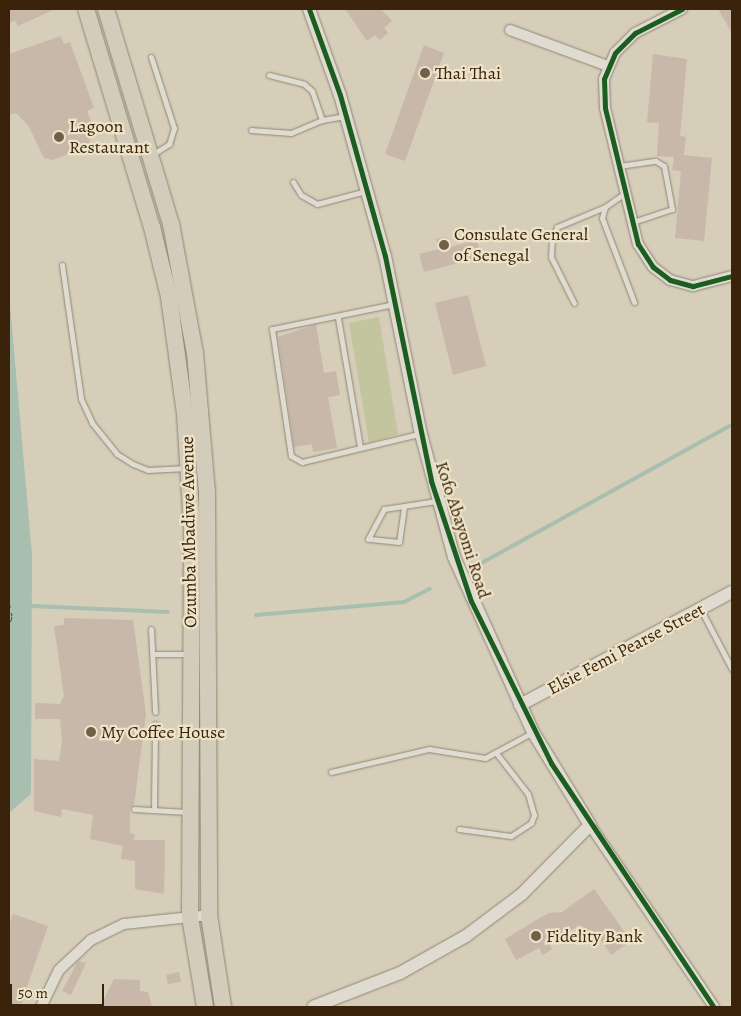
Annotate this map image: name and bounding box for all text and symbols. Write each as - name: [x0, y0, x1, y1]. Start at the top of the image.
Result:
- place label: Thai Thai: [435, 62, 501, 84]
- marker: Thai Thai: [419, 67, 431, 79]
- place label: Lagoon Restaurant: [69, 116, 150, 158]
- marker: Lagoon Restaurant: [53, 131, 65, 143]
- place label: Consulate General of Senegal: [454, 224, 588, 266]
- marker: Consulate General of Senegal: [438, 239, 450, 251]
- street label: Ozumba Mbadiwe Avenue: [177, 436, 201, 628]
- street label: Kofo Abayomi Road: [431, 459, 495, 601]
- street label: Elsie Femi Pearse Street: [544, 598, 708, 700]
- place label: My Coffee House: [101, 721, 225, 743]
- marker: My Coffee House: [85, 726, 97, 738]
- place label: Fidelity Bank: [546, 925, 643, 947]
- marker: Fidelity Bank: [530, 930, 542, 942]
- scale bar: [12, 974, 106, 1006]
- text: 50 m: [18, 983, 48, 1003]

